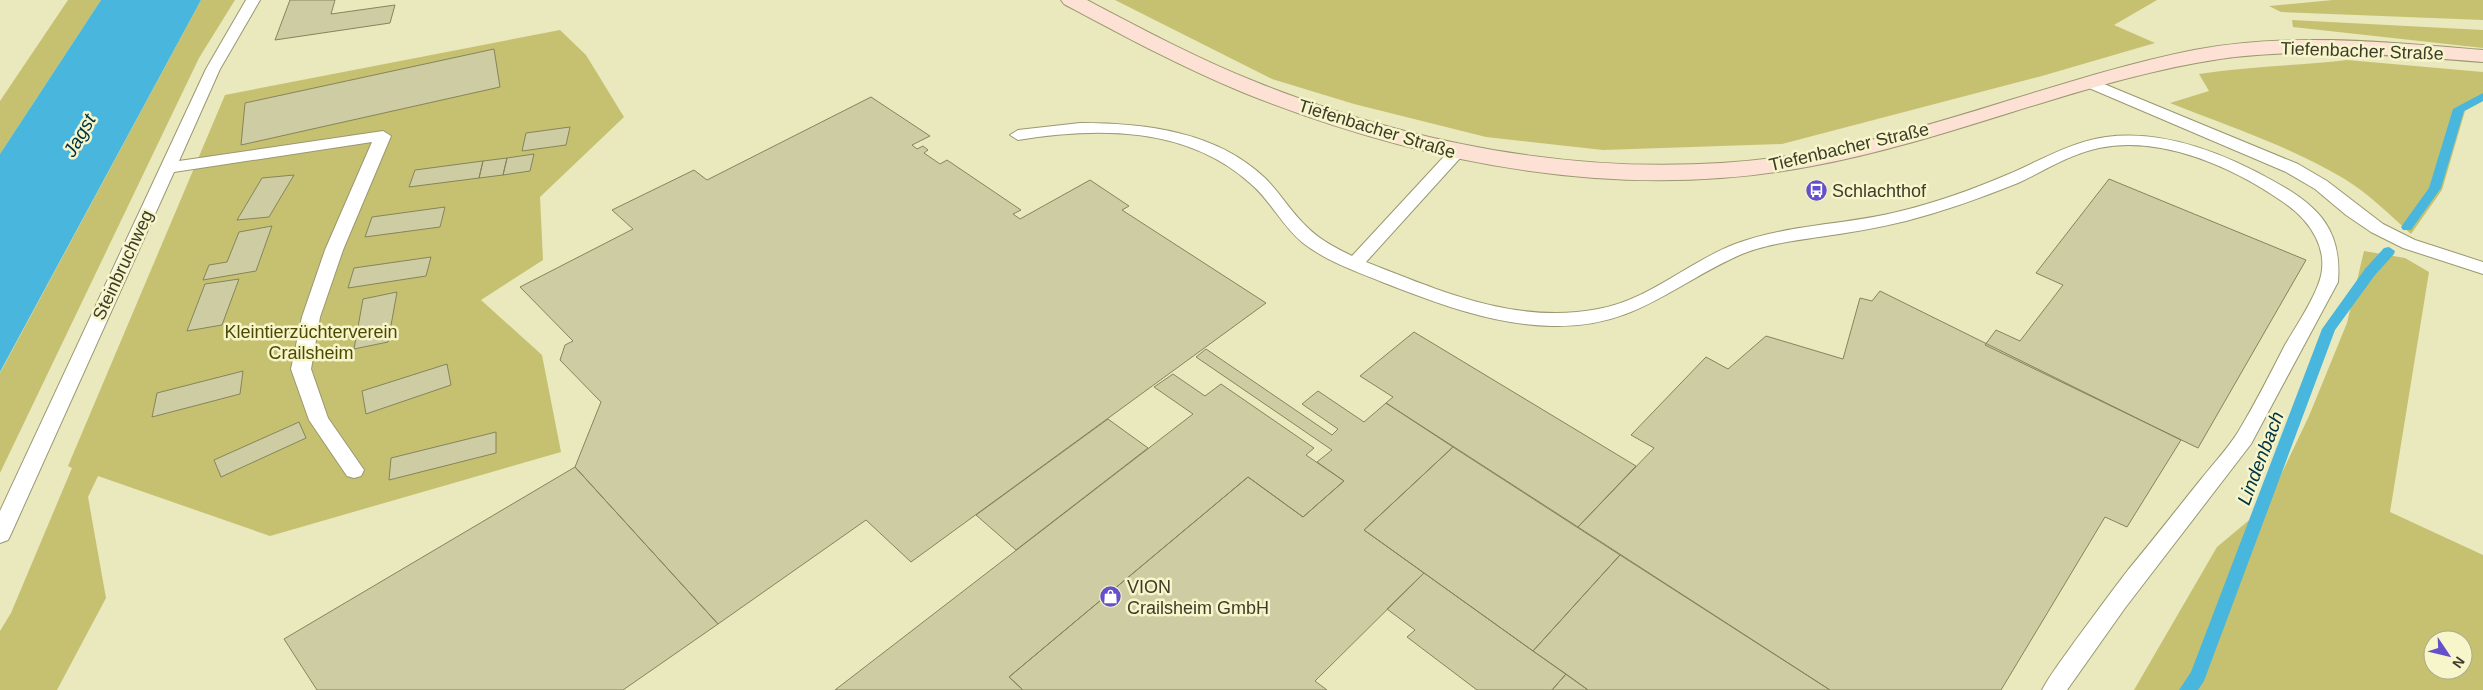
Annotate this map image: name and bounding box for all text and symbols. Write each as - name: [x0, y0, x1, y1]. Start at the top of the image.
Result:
- street label: Tiefenbacher Straße: [2280, 38, 2444, 64]
- street label: Tiefenbacher Straße: [1296, 96, 1458, 162]
- water label: Jagst: [58, 110, 100, 161]
- street label: Tiefenbacher Straße: [1767, 119, 1931, 175]
- bus stop icon: Schlachthof: [1804, 179, 1828, 203]
- place label: Schlachthof: [1832, 181, 1927, 201]
- street label: Steinbruchweg: [89, 207, 157, 323]
- park label: Kleintierzüchterverein Crailsheim: [224, 322, 398, 363]
- water label: Lindenbach: [2233, 409, 2288, 508]
- place label: VION Crailsheim GmbH: [1127, 577, 1269, 618]
- shop icon: VION Crailsheim GmbH: [1099, 585, 1123, 609]
- north arrow: [2423, 630, 2473, 680]
- text: N: [2449, 654, 2468, 671]

